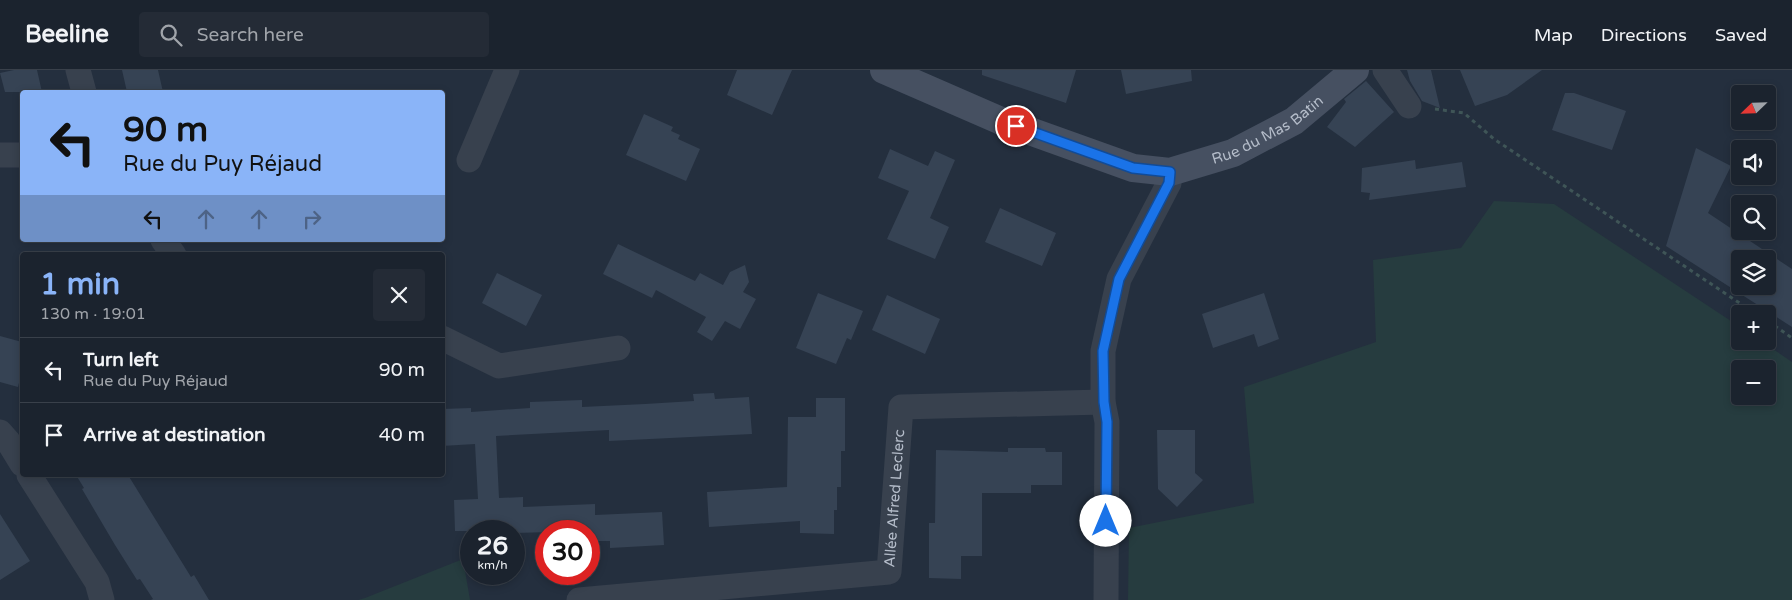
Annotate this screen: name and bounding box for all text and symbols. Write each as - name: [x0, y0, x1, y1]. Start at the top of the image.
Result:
- search box: [139, 12, 489, 57]
- text: Beeline: [25, 20, 109, 49]
- icon: search: [157, 21, 185, 49]
- text: Search here: [197, 24, 304, 46]
- text: Map: [1534, 24, 1573, 46]
- text: Directions: [1601, 24, 1687, 46]
- text: Saved: [1715, 24, 1767, 46]
- north arrow: [1731, 85, 1776, 130]
- map controls: [1731, 85, 1776, 405]
- street label: Rue du Mas Batin: [1210, 91, 1327, 168]
- pin: [995, 105, 1037, 147]
- text: 90 m: [123, 109, 208, 151]
- icon: left: [40, 110, 105, 175]
- icon: arrive: [1002, 112, 1030, 140]
- button: sound: [1731, 140, 1776, 185]
- text: Rue du Puy Réjaud: [123, 151, 322, 177]
- button: search: [1731, 195, 1776, 240]
- icon: left: [139, 205, 167, 233]
- icon: ahead: [192, 205, 220, 233]
- icon: ahead: [245, 205, 273, 233]
- icon: right: [298, 205, 326, 233]
- button: layers: [1731, 250, 1776, 295]
- text: 1 min: [40, 266, 120, 303]
- button: close: [373, 269, 425, 321]
- text: 130 m · 19:01: [40, 304, 146, 324]
- button: +: [1731, 305, 1776, 350]
- text: Turn left: [83, 349, 159, 371]
- icon: left: [40, 356, 68, 384]
- text: 90 m: [379, 359, 425, 381]
- button: −: [1731, 360, 1776, 405]
- text: Rue du Puy Réjaud: [83, 371, 228, 391]
- icon: arrive: [40, 421, 68, 449]
- text: Arrive at destination: [83, 424, 266, 446]
- text: 40 m: [379, 424, 425, 446]
- street label: Allée Alfred Leclerc: [880, 429, 908, 568]
- position arrow: [1079, 494, 1131, 546]
- speed limit sign: 30: [535, 520, 600, 585]
- text: 26: [477, 531, 508, 561]
- text: km/h: [477, 558, 508, 572]

